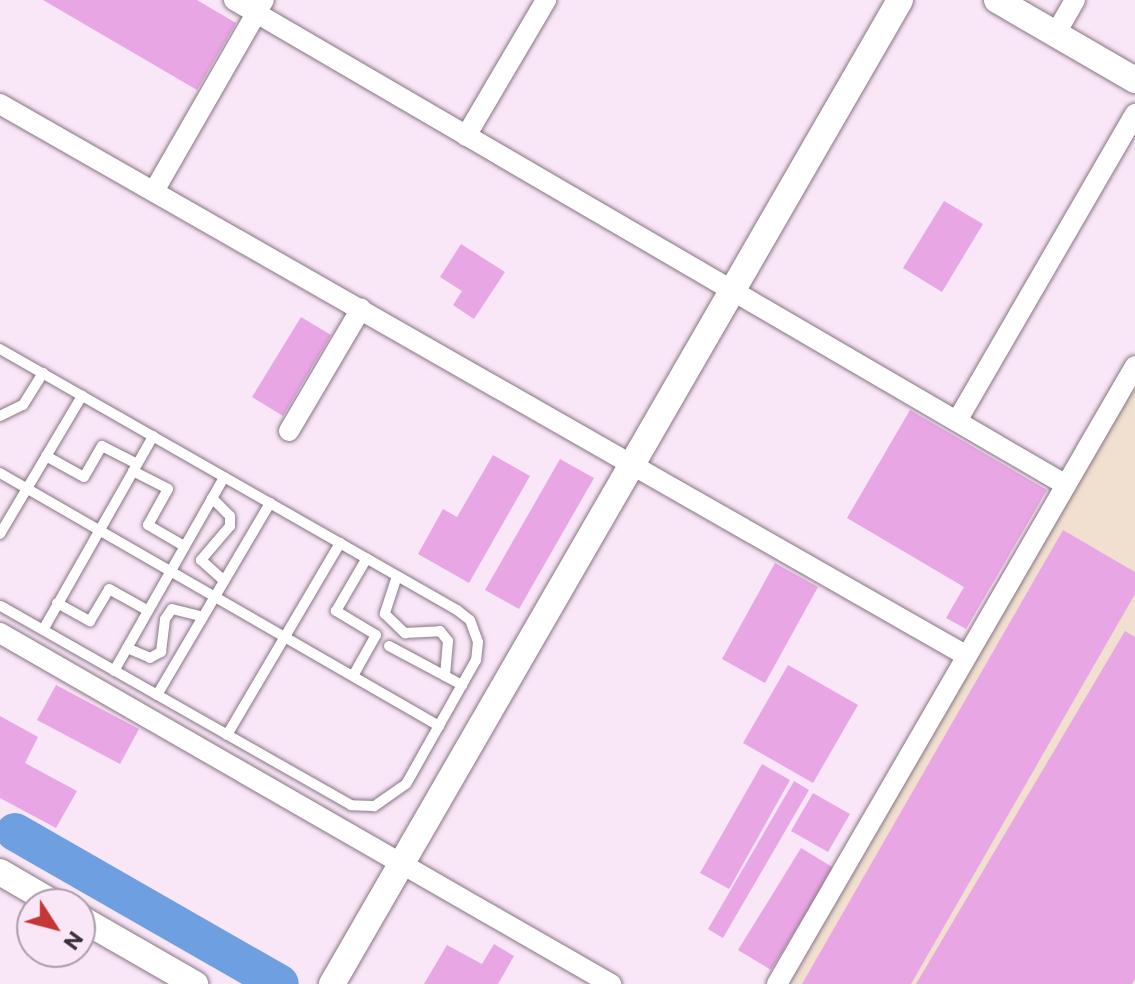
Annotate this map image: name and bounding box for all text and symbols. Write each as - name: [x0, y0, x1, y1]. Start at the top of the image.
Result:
- north arrow: [16, 888, 96, 968]
- text: N: [58, 927, 90, 956]

